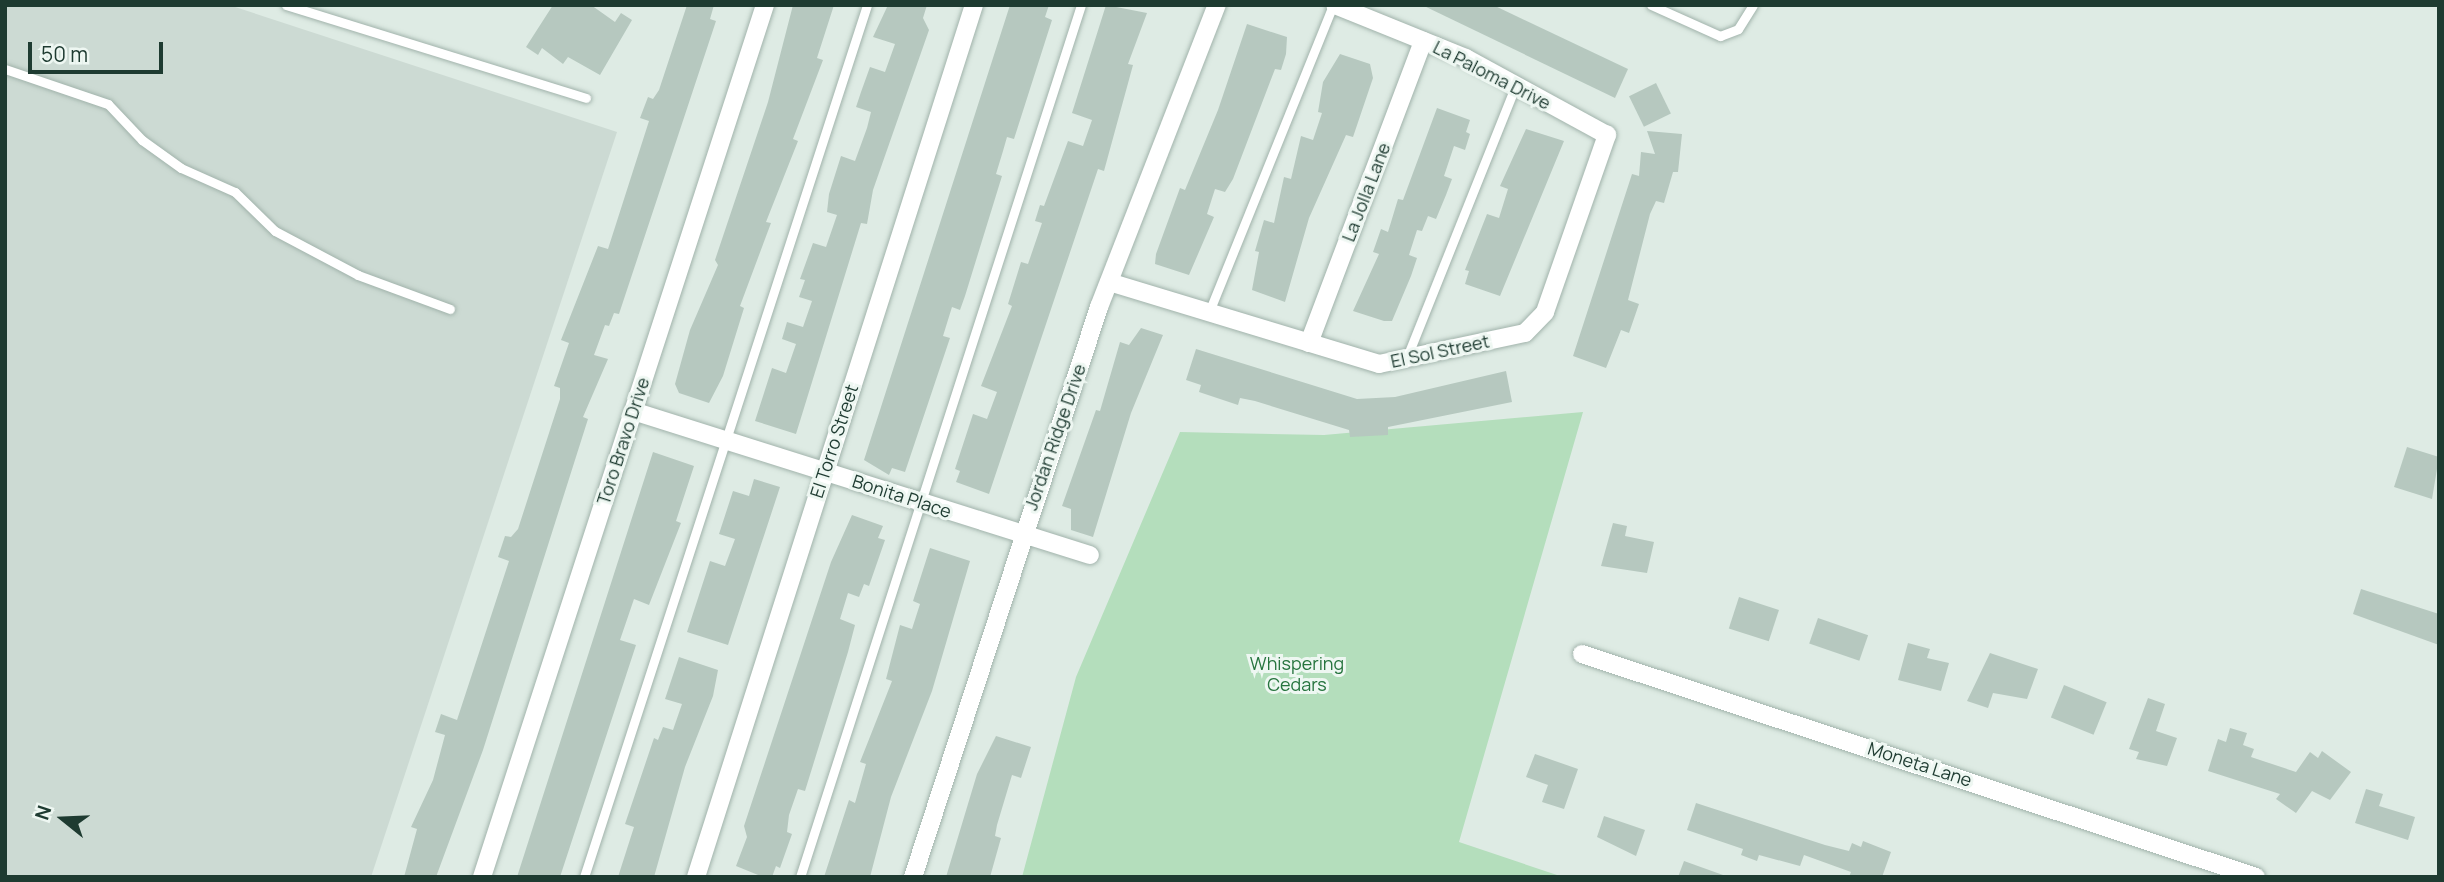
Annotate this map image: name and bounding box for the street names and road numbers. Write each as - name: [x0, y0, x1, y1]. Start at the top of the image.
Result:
- street label: La Paloma Drive: [1430, 36, 1554, 114]
- street label: La Jolla Lane: [1337, 140, 1395, 244]
- street label: El Sol Street: [1389, 330, 1491, 372]
- street label: Jordan Ridge Drive: [1020, 361, 1090, 513]
- street label: Toro Bravo Drive: [592, 375, 654, 507]
- street label: El Torro Street: [806, 382, 862, 500]
- street label: Bonita Place: [850, 470, 954, 522]
- street label: Moneta Lane: [1865, 737, 1975, 791]

